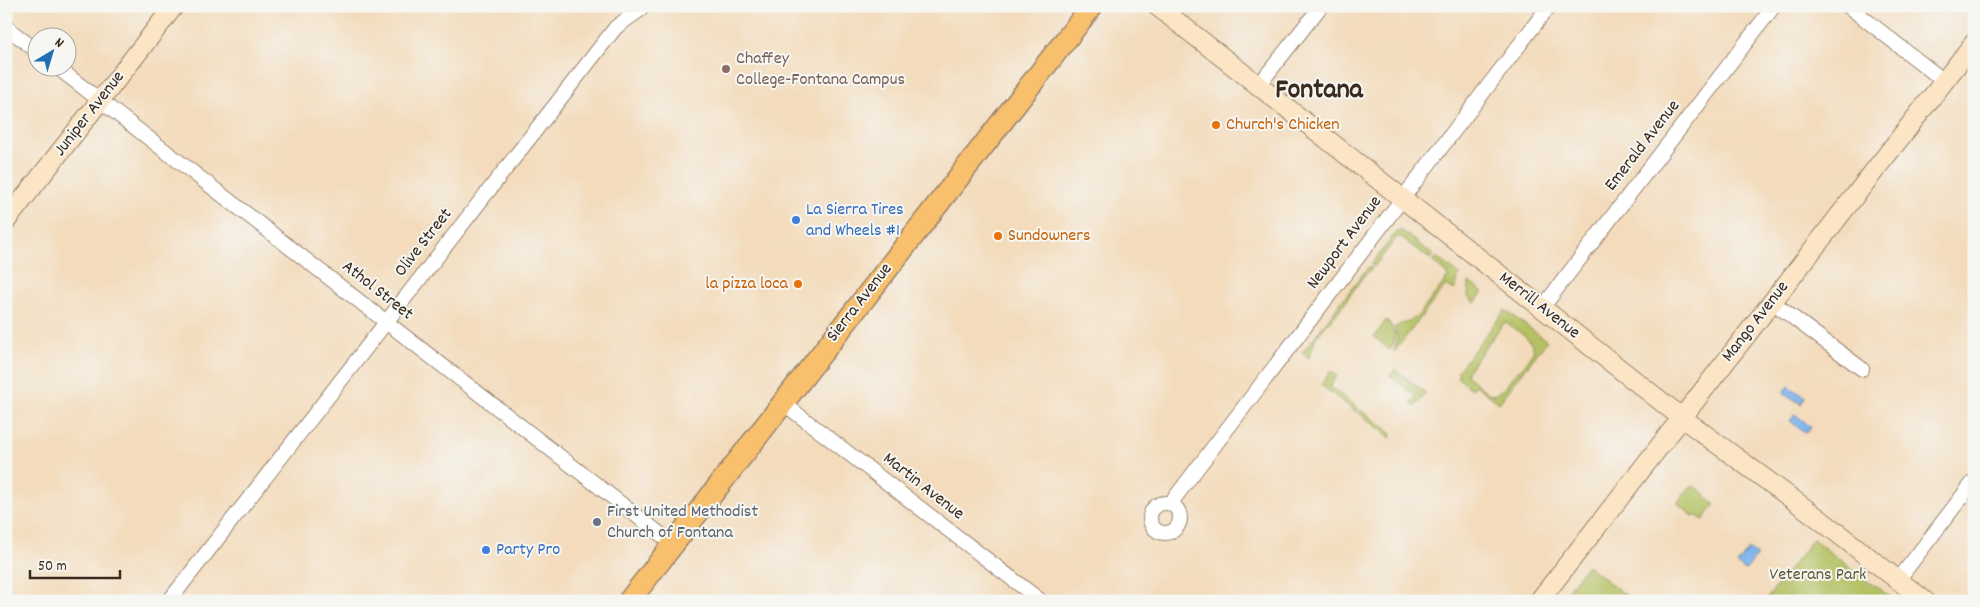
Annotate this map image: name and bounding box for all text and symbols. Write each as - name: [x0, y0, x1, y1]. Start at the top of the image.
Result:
- north arrow: [28, 28, 78, 78]
- text: N: [50, 33, 68, 53]
- place label: Chaffey College-Fontana Campus: [736, 47, 905, 93]
- marker: Chaffey College-Fontana Campus: [720, 63, 732, 75]
- street label: Juniper Avenue: [49, 66, 131, 162]
- district label: Fontana: [1275, 72, 1364, 112]
- street label: Emerald Avenue: [1599, 95, 1687, 197]
- place label: Church's Chicken: [1226, 113, 1340, 138]
- marker: Church's Chicken: [1210, 119, 1222, 131]
- street label: Newport Avenue: [1301, 191, 1389, 295]
- place label: La Sierra Tires and Wheels #1: [806, 198, 904, 244]
- street label: Olive Street: [389, 203, 459, 283]
- marker: La Sierra Tires and Wheels #1: [790, 214, 802, 226]
- place label: Sundowners: [1008, 224, 1091, 249]
- marker: Sundowners: [992, 230, 1004, 242]
- street label: Athol Street: [336, 255, 418, 327]
- street label: Sierra Avenue: [821, 258, 899, 348]
- street label: Merrill Avenue: [1493, 266, 1585, 346]
- place label: la pizza loca: [705, 272, 789, 297]
- street label: Mango Avenue: [1716, 276, 1796, 368]
- marker: la pizza loca: [792, 278, 804, 290]
- street label: Martin Avenue: [877, 447, 969, 527]
- place label: First United Methodist Church of Fontana: [607, 500, 758, 546]
- marker: First United Methodist Church of Fontana: [591, 516, 603, 528]
- place label: Party Pro: [496, 538, 560, 563]
- marker: Party Pro: [480, 544, 492, 556]
- scale bar: [30, 547, 120, 579]
- text: 50 m: [38, 556, 67, 578]
- park label: Veterans Park: [1770, 563, 1866, 588]

